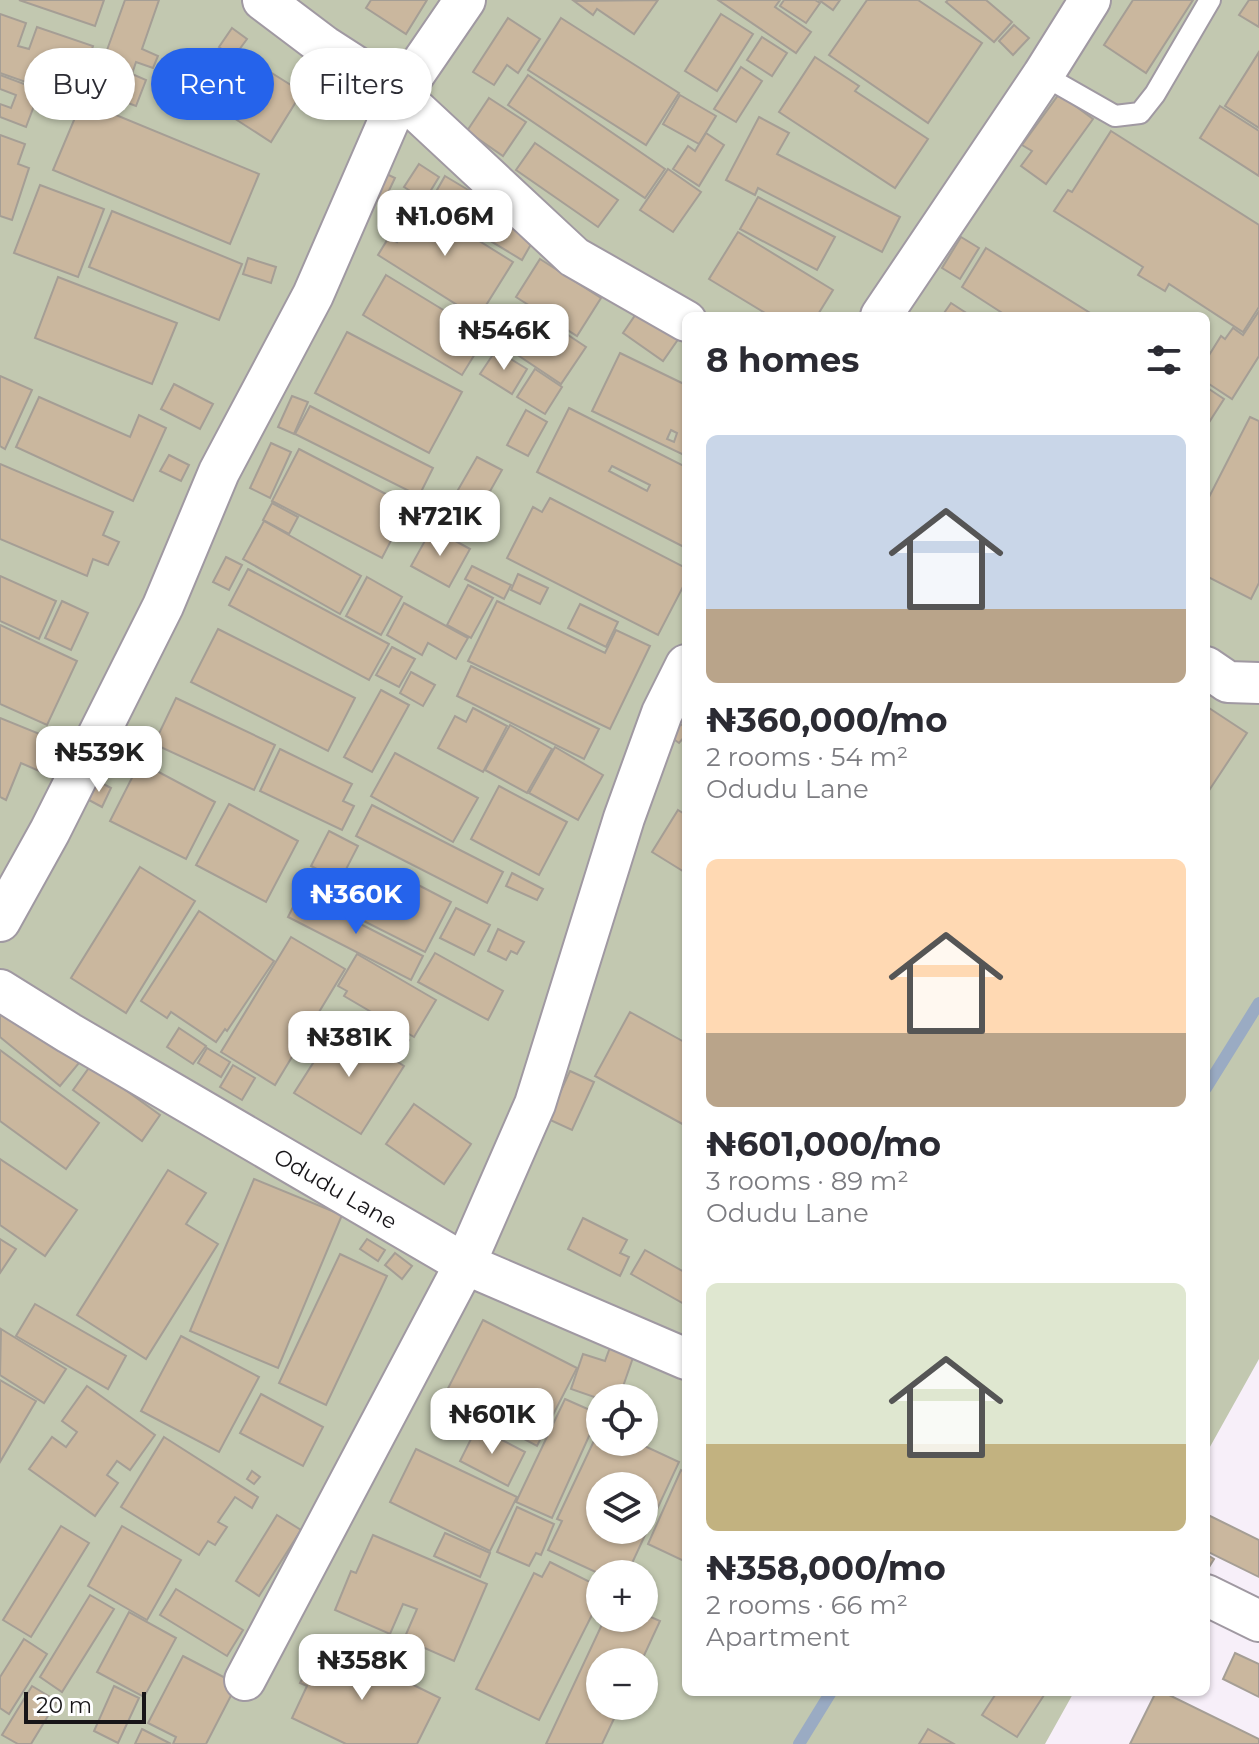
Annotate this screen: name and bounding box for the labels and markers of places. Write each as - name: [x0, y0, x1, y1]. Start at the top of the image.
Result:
- pin: ₦1.06M: [380, 190, 510, 258]
- pin: ₦546K: [448, 304, 560, 372]
- pin: ₦721K: [384, 490, 496, 558]
- pin: ₦539K: [43, 726, 155, 794]
- pin: ₦360K: [300, 868, 412, 936]
- pin: ₦381K: [293, 1011, 405, 1079]
- pin: ₦601K: [436, 1388, 548, 1456]
- pin: ₦358K: [306, 1634, 418, 1702]

